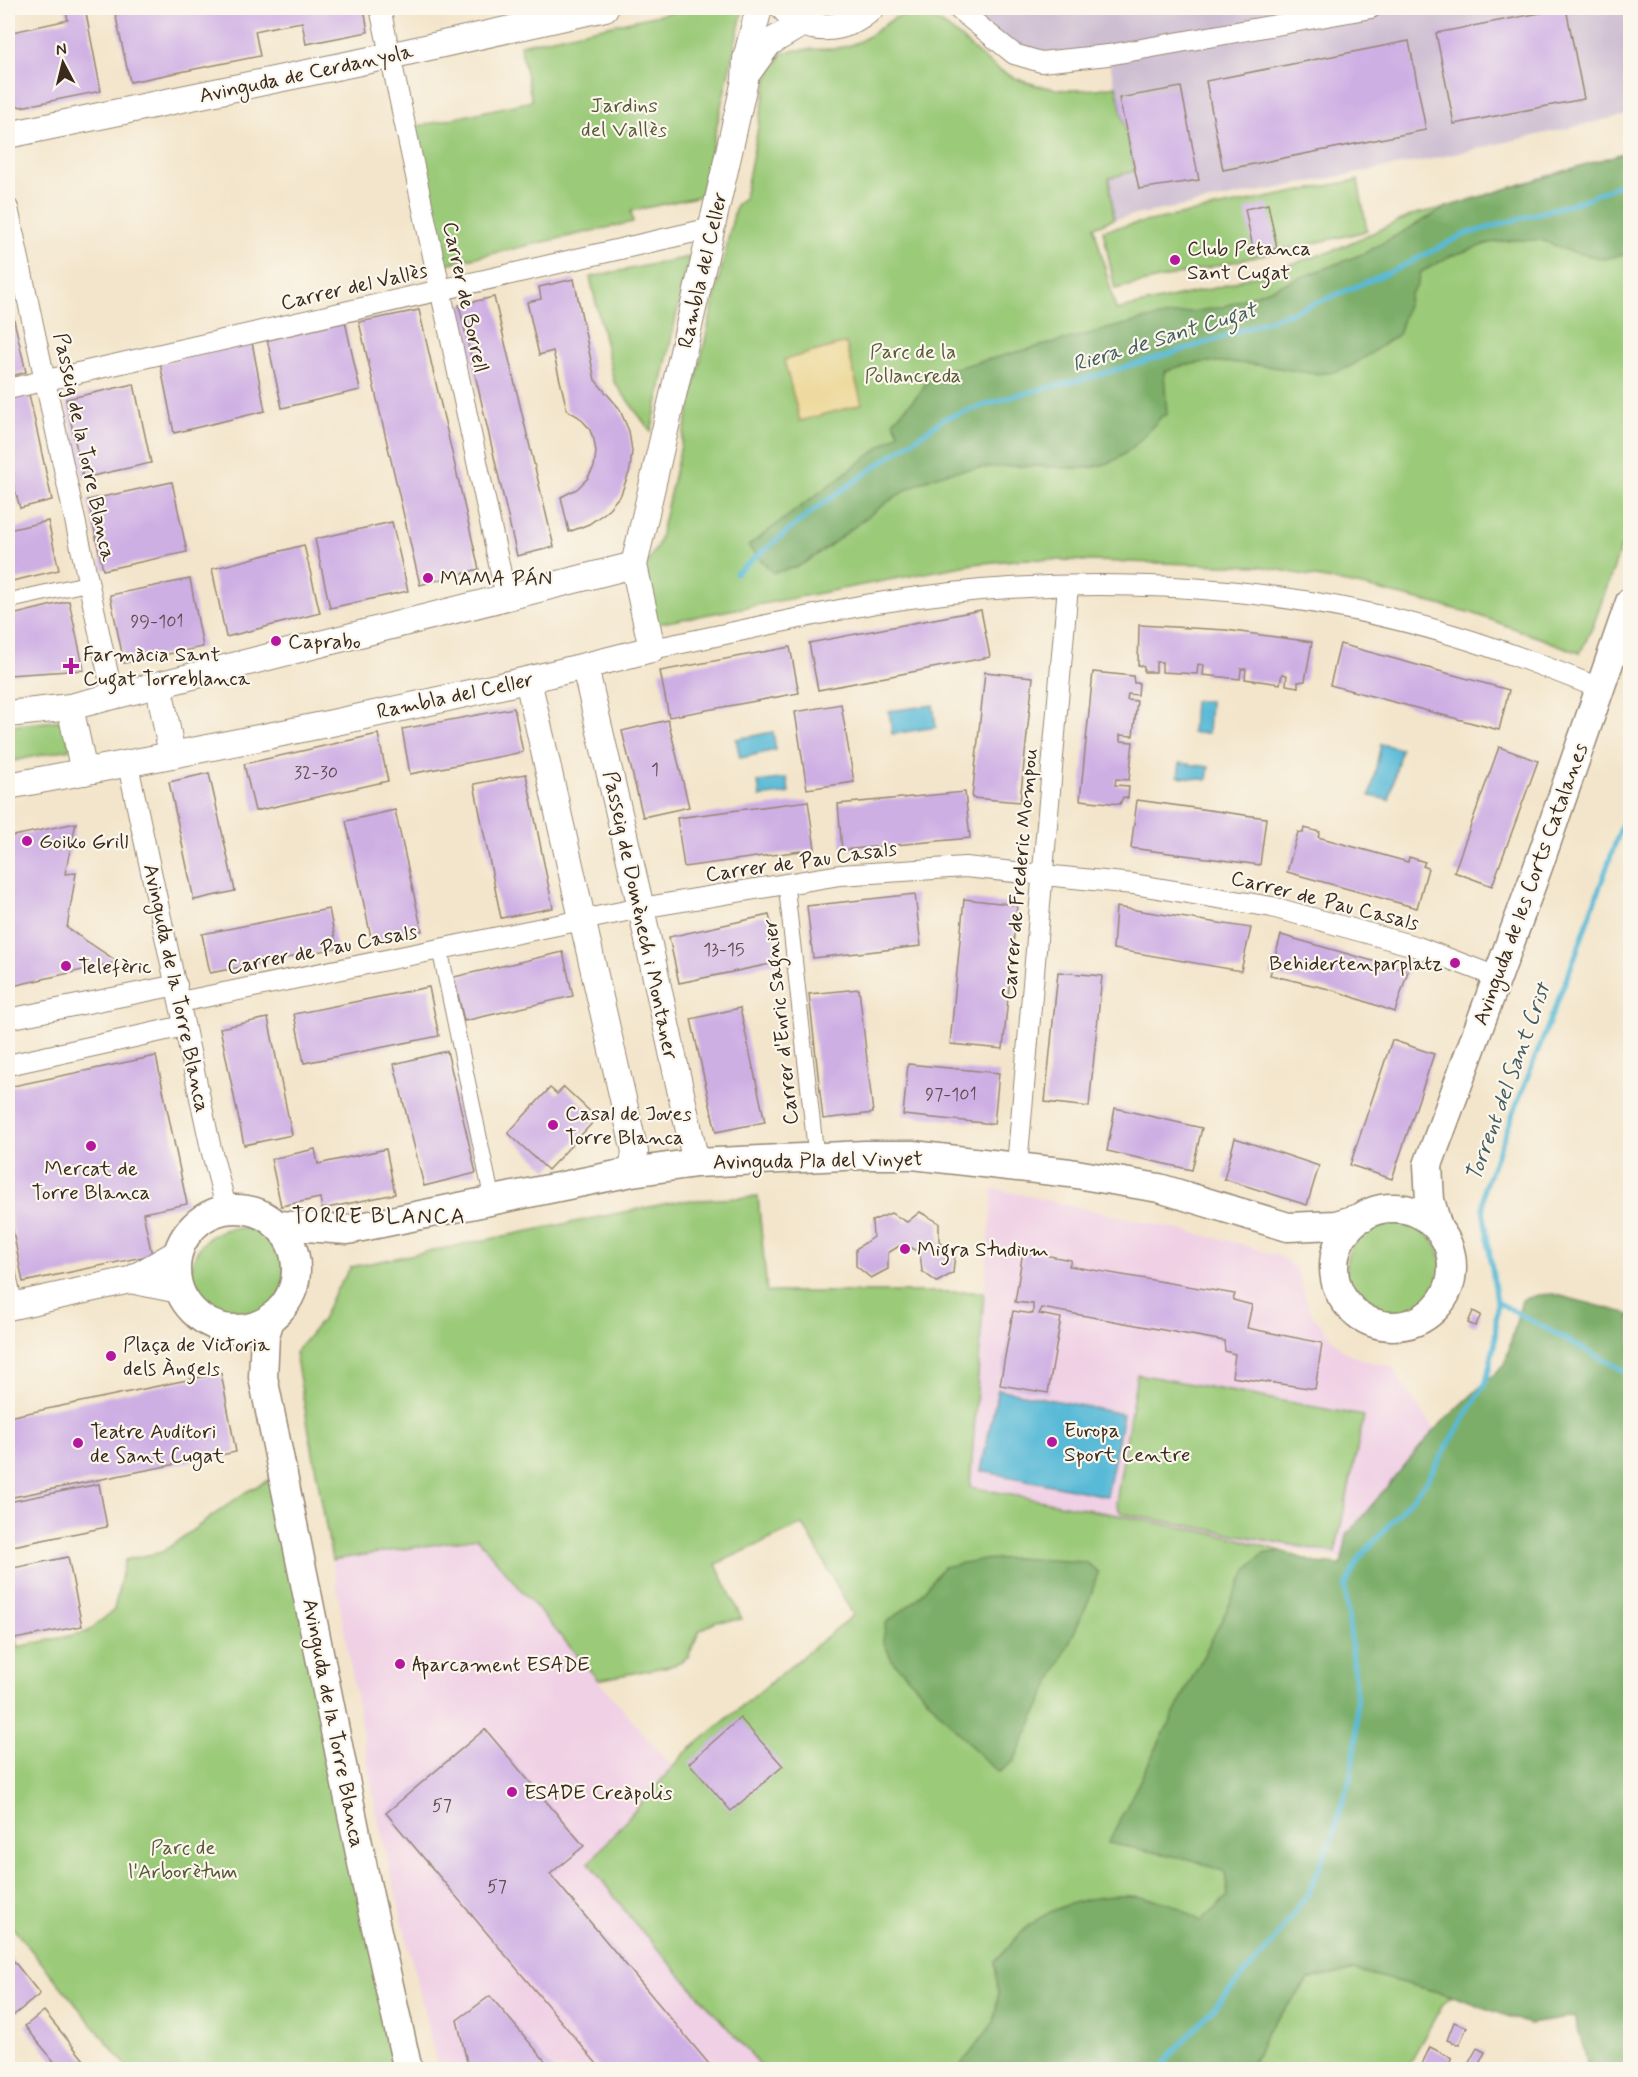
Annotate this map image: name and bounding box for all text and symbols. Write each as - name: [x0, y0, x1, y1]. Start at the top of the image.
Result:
- north arrow: [33, 33, 93, 93]
- street label: Avinguda de Cerdanyola: [197, 38, 416, 111]
- text: N: [55, 39, 68, 61]
- park label: Jardins del Vallès: [581, 92, 667, 144]
- street label: Rambla del Celler: [671, 189, 735, 351]
- street label: Carrer de Borrell: [435, 219, 495, 375]
- place label: Club Petanca Sant Cugat: [1187, 235, 1311, 289]
- marker: Club Petanca Sant Cugat: [1168, 253, 1182, 267]
- street label: Carrer del Vallès: [278, 256, 430, 317]
- water label: Riera de Sant Cugat: [1069, 296, 1263, 382]
- street label: Passeig de la Torre Blanca: [46, 330, 122, 564]
- park label: Parc de la Pollancreda: [865, 338, 961, 390]
- place label: MAMA PÁN: [440, 565, 552, 593]
- marker: MAMA PÁN: [421, 571, 435, 585]
- house number: 99-101: [131, 610, 183, 634]
- place label: Caprabo: [288, 628, 361, 656]
- marker: Caprabo: [269, 634, 283, 648]
- place label: Farmàcia Sant Cugat Torreblanca: [83, 641, 250, 695]
- marker: Farmàcia Sant Cugat Torreblanca: [64, 659, 78, 673]
- street label: Rambla del Celler: [374, 666, 536, 726]
- street label: Avinguda de les Corts Catalanes: [1467, 739, 1596, 1030]
- street label: Carrer de Frederic Mompou: [995, 747, 1045, 1001]
- house number: 1: [651, 758, 659, 782]
- house number: 32-30: [294, 761, 338, 785]
- street label: Passeig de Domènech i Montaner: [596, 769, 684, 1062]
- place label: Goiko Grill: [39, 828, 129, 856]
- marker: Goiko Grill: [20, 834, 34, 848]
- street label: Carrer de Pau Casals: [704, 835, 899, 889]
- street label: Avinguda de la Torre Blanca: [135, 861, 216, 1115]
- street label: Carrer de Pau Casals: [1228, 864, 1422, 938]
- street label: Carrer d'Enric Sagnier: [756, 917, 808, 1126]
- street label: Carrer de Pau Casals: [225, 918, 420, 982]
- house number: 13-15: [703, 938, 745, 962]
- place label: Behidertenparplatz: [1269, 950, 1443, 978]
- place label: Telefèric: [78, 953, 152, 981]
- marker: Behidertenparplatz: [1448, 956, 1462, 970]
- marker: Telefèric: [59, 959, 73, 973]
- water label: Torrent del Sant Crist: [1460, 977, 1559, 1186]
- house number: 97-101: [925, 1083, 977, 1107]
- place label: Casal de Joves Torre Blanca: [565, 1100, 692, 1152]
- marker: Casal de Joves Torre Blanca: [546, 1118, 560, 1132]
- marker: Mercat de Torre Blanca: [84, 1139, 98, 1153]
- street label: Avinguda Pla del Vinyet: [713, 1145, 924, 1178]
- place label: Mercat de Torre Blanca: [32, 1155, 150, 1207]
- district label: TORRE BLANCA: [292, 1203, 466, 1231]
- place label: Migra Studium: [917, 1236, 1049, 1266]
- marker: Migra Studium: [898, 1242, 912, 1256]
- place label: Plaça de Victoria dels Àngels: [123, 1331, 270, 1385]
- marker: Plaça de Victoria dels Àngels: [104, 1349, 118, 1363]
- place label: Europa Sport Centre: [1064, 1417, 1191, 1469]
- place label: Teatre Auditori de Sant Cugat: [90, 1418, 225, 1471]
- marker: Europa Sport Centre: [1045, 1435, 1059, 1449]
- marker: Teatre Auditori de Sant Cugat: [71, 1436, 85, 1450]
- street label: Avinguda de la Torre Blanca: [294, 1596, 371, 1850]
- place label: Aparcament ESADE: [412, 1651, 590, 1680]
- marker: Aparcament ESADE: [393, 1657, 407, 1671]
- place label: ESADE Creàpolis: [524, 1779, 672, 1807]
- marker: ESADE Creàpolis: [505, 1785, 519, 1799]
- house number: 57: [432, 1794, 452, 1818]
- park label: Parc de l'Arborètum: [128, 1834, 238, 1886]
- house number: 57: [487, 1875, 507, 1899]

